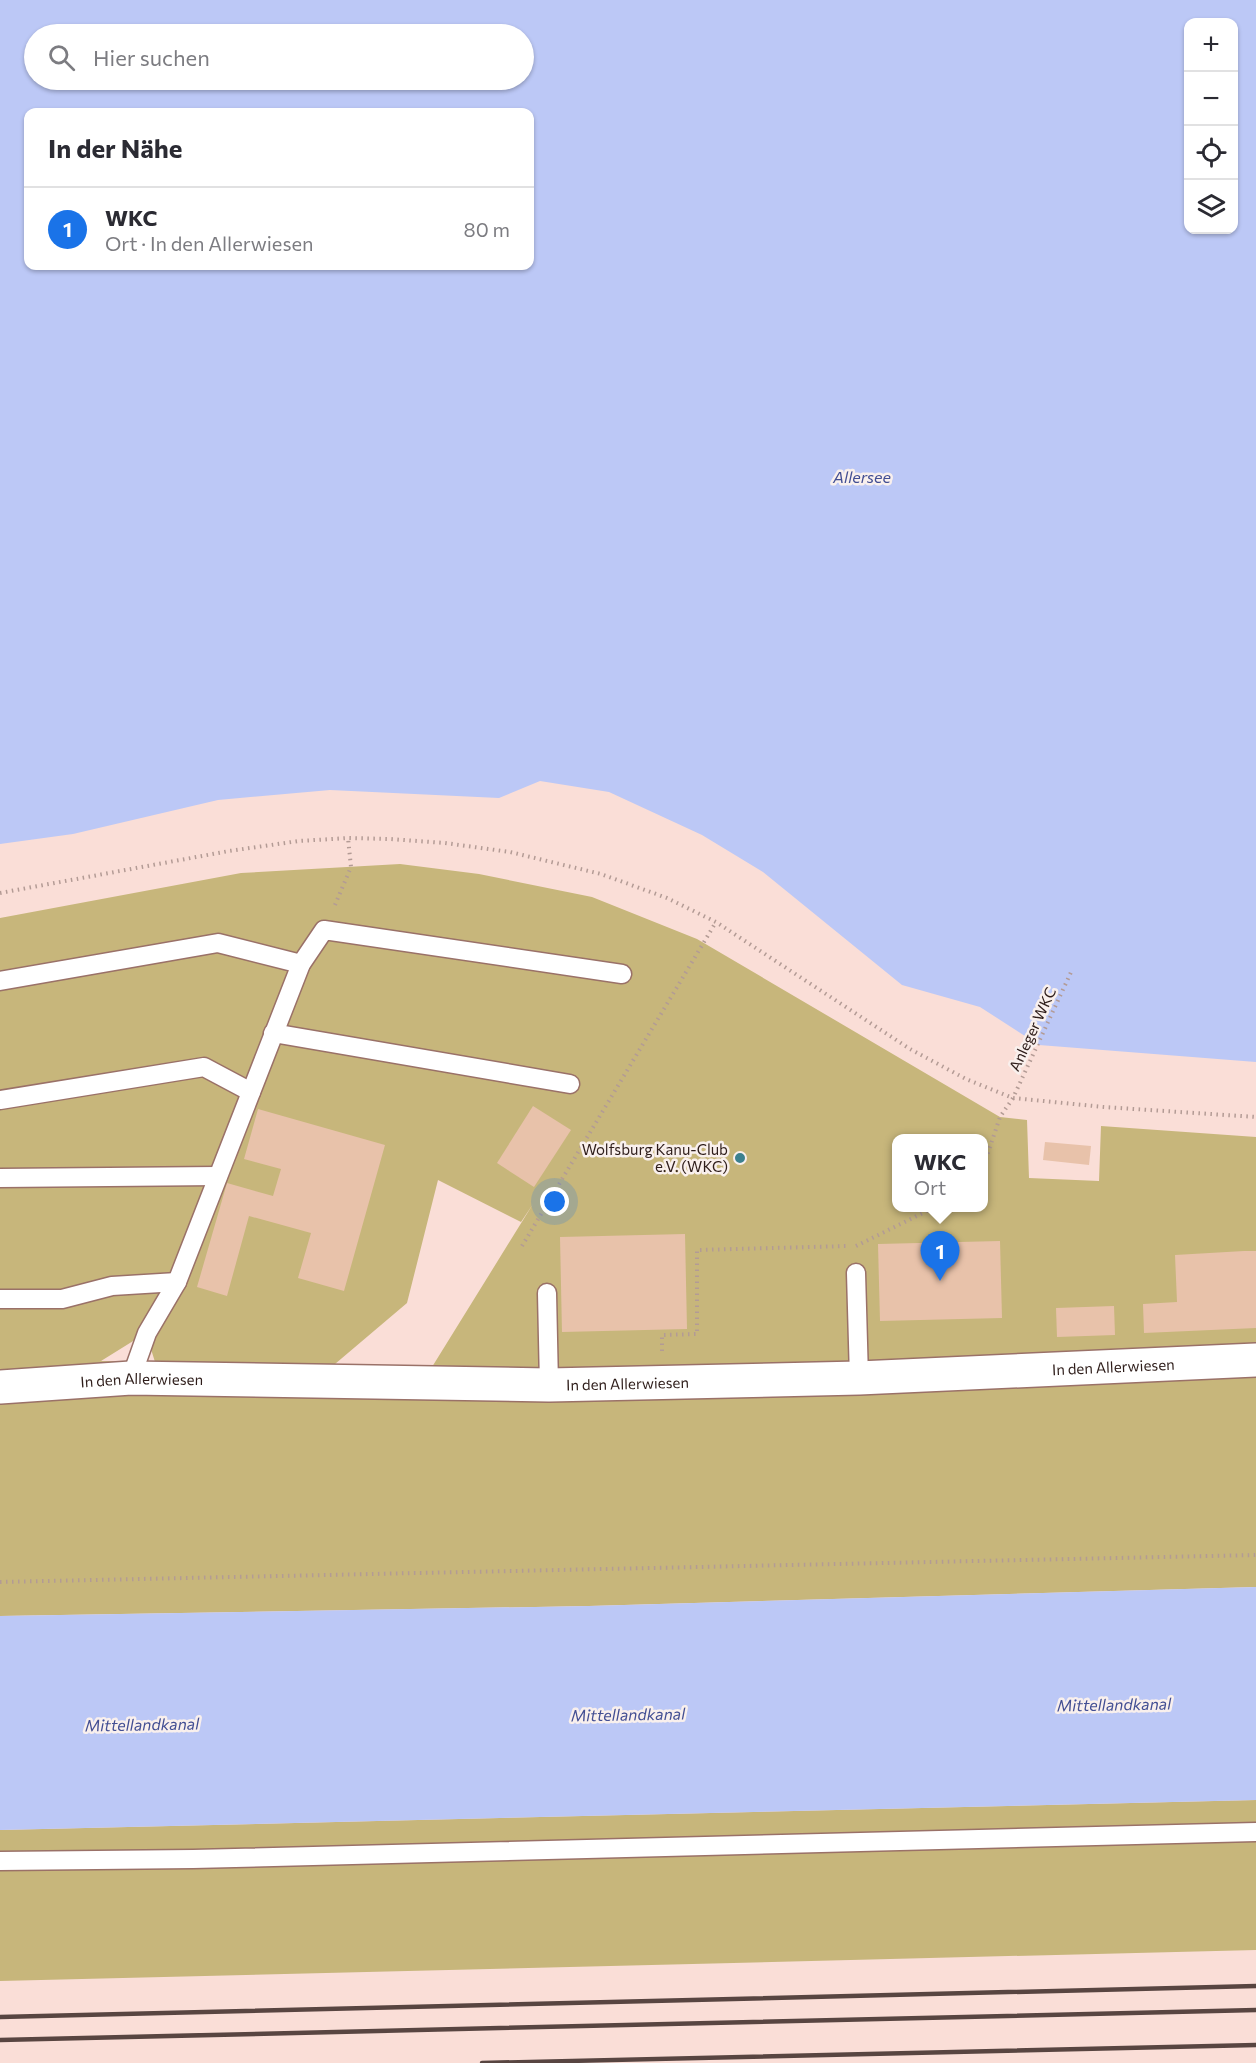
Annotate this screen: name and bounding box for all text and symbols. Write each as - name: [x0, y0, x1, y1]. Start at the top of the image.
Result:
- map controls: [1184, 18, 1238, 234]
- button: +: [1184, 18, 1238, 72]
- search box: [24, 24, 534, 90]
- icon: search: [45, 41, 78, 74]
- text: Hier suchen: [93, 44, 210, 71]
- button: −: [1184, 72, 1238, 126]
- button: locate: [1184, 126, 1238, 180]
- text: In der Nähe: [48, 132, 183, 163]
- button: layers: [1184, 180, 1238, 234]
- text: WKC: [105, 204, 158, 231]
- text: 1: [63, 217, 72, 241]
- text: 80 m: [464, 217, 510, 241]
- text: Ort · In den Allerwiesen: [105, 231, 314, 255]
- water label: Allersee: [832, 467, 892, 486]
- street label: Anleger WKC: [1005, 984, 1059, 1074]
- popup: [892, 1134, 988, 1212]
- place label: Wolfsburg Kanu-Club e.V. (WKC): [582, 1140, 728, 1175]
- text: WKC: [914, 1148, 966, 1175]
- marker: Wolfsburg Kanu-Club e.V. (WKC): [733, 1151, 747, 1165]
- text: Ort: [914, 1175, 946, 1199]
- your location: [540, 1187, 569, 1216]
- pin: 1: [920, 1232, 960, 1281]
- street label: In den Allerwiesen: [1052, 1355, 1175, 1378]
- street label: In den Allerwiesen: [80, 1369, 203, 1390]
- street label: In den Allerwiesen: [566, 1373, 689, 1394]
- water label: Mittellandkanal: [1057, 1693, 1172, 1714]
- water label: Mittellandkanal: [571, 1703, 686, 1724]
- water label: Mittellandkanal: [85, 1713, 200, 1734]

